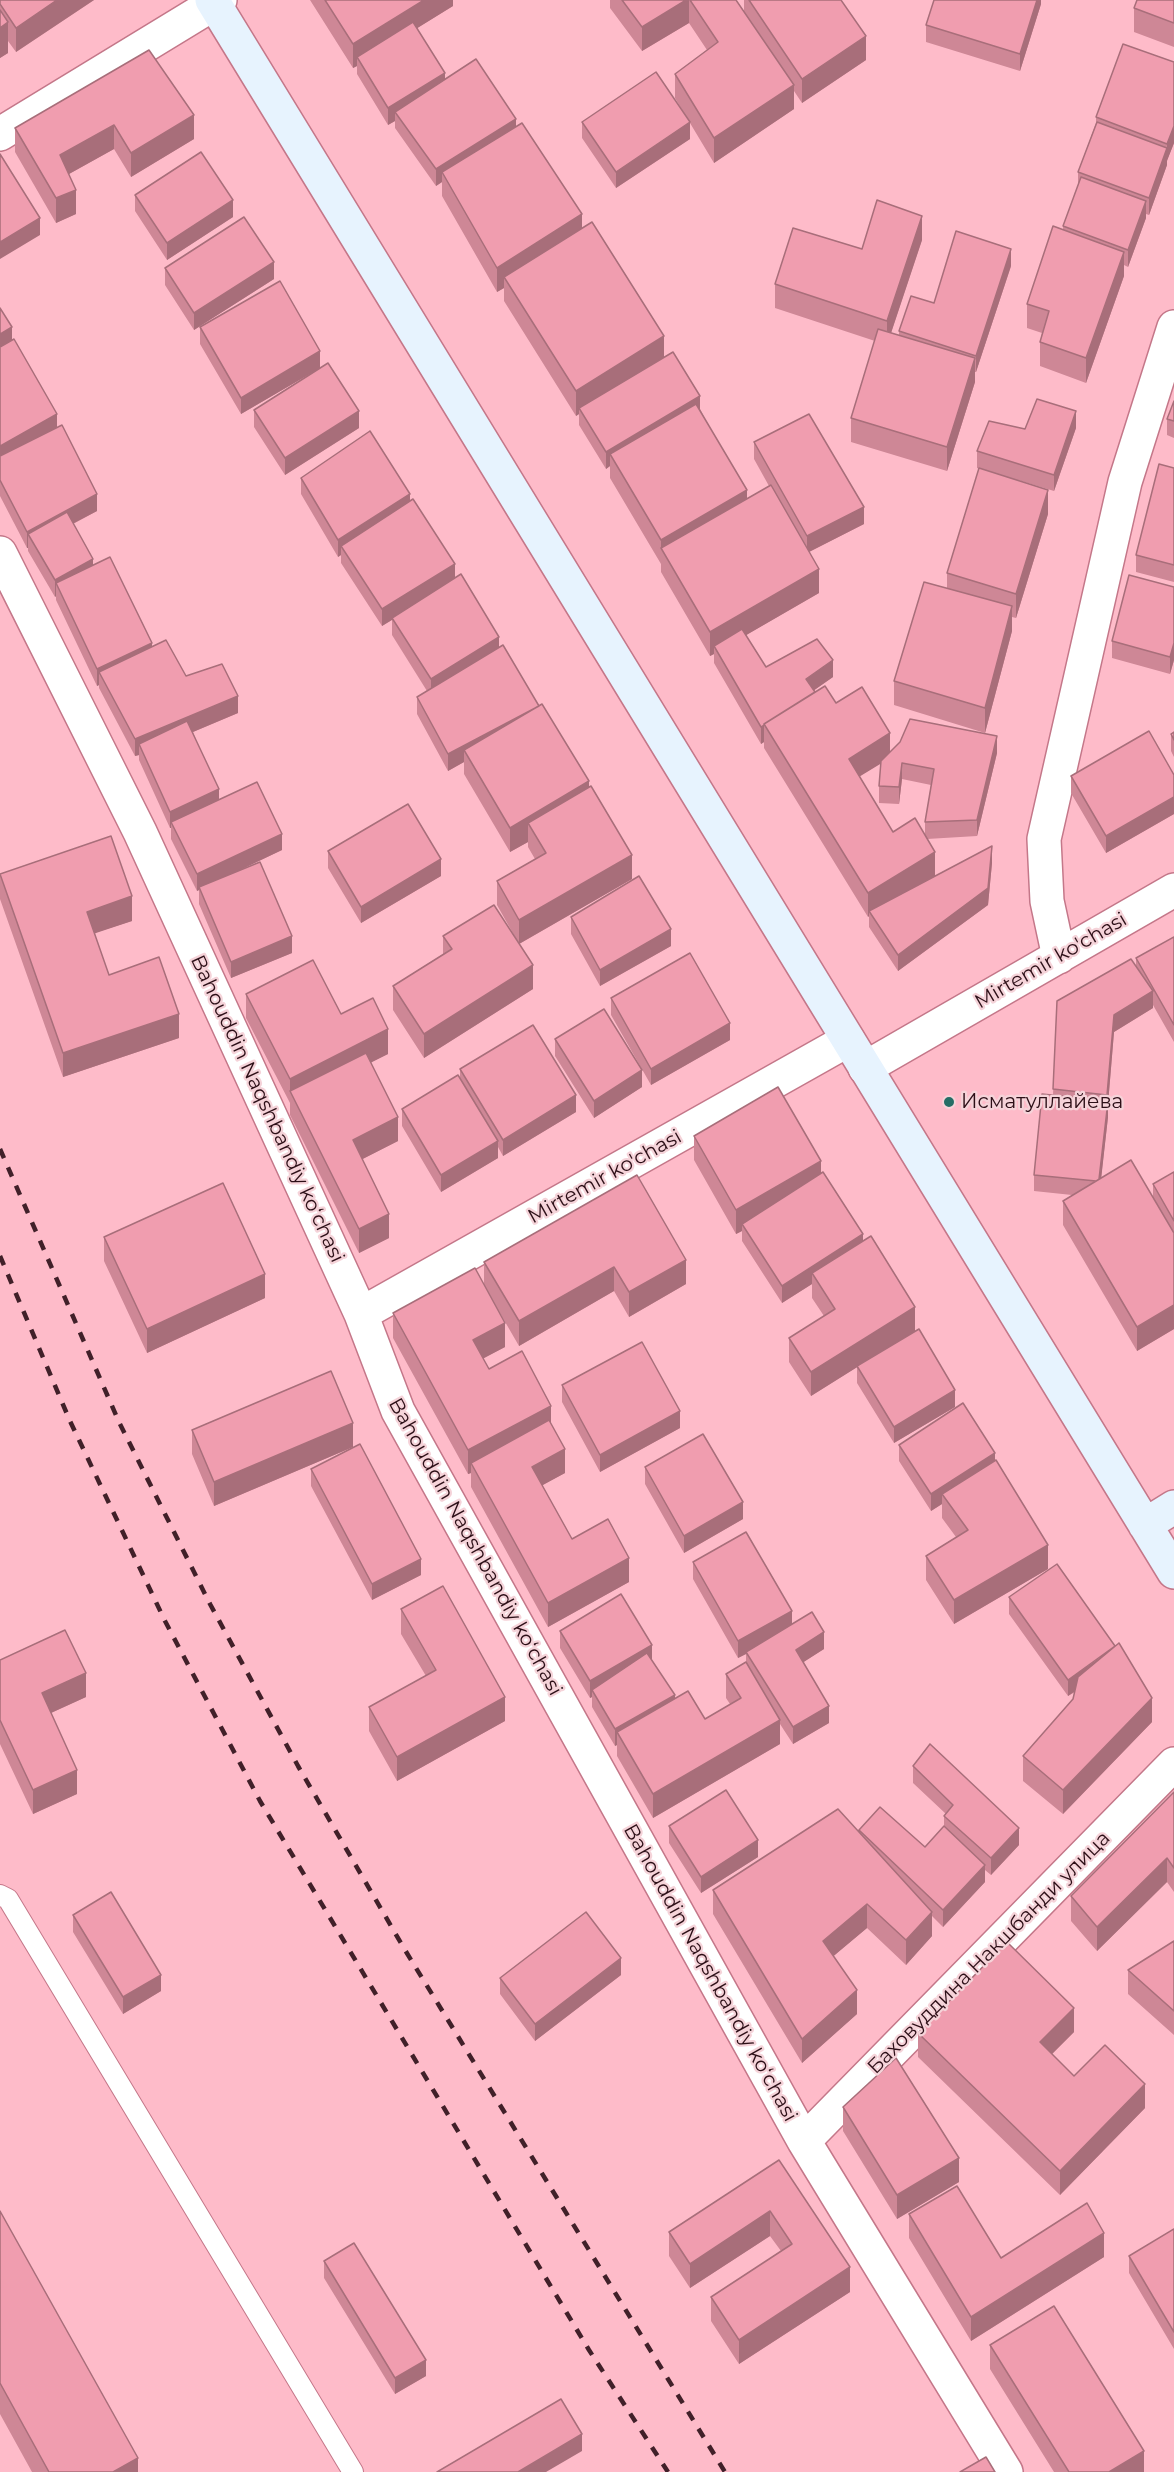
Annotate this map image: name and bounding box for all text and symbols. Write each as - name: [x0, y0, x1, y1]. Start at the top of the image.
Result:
- street label: Mirtemir ko'chasi: [971, 908, 1131, 1014]
- street label: Bahouddin Naqshbandiy koʻchasi: [185, 952, 349, 1266]
- place label: Исматуллайева: [961, 1090, 1123, 1114]
- marker: Исматуллайева: [942, 1095, 956, 1109]
- street label: Mirtemir ko'chasi: [524, 1125, 686, 1229]
- street label: Bahouddin Naqshbandiy koʻchasi: [383, 1394, 567, 1700]
- street label: Bahouddin Naqshbandiy koʻchasi: [618, 1820, 802, 2126]
- street label: Баховуддина Накшбанди улица: [863, 1827, 1115, 2079]

